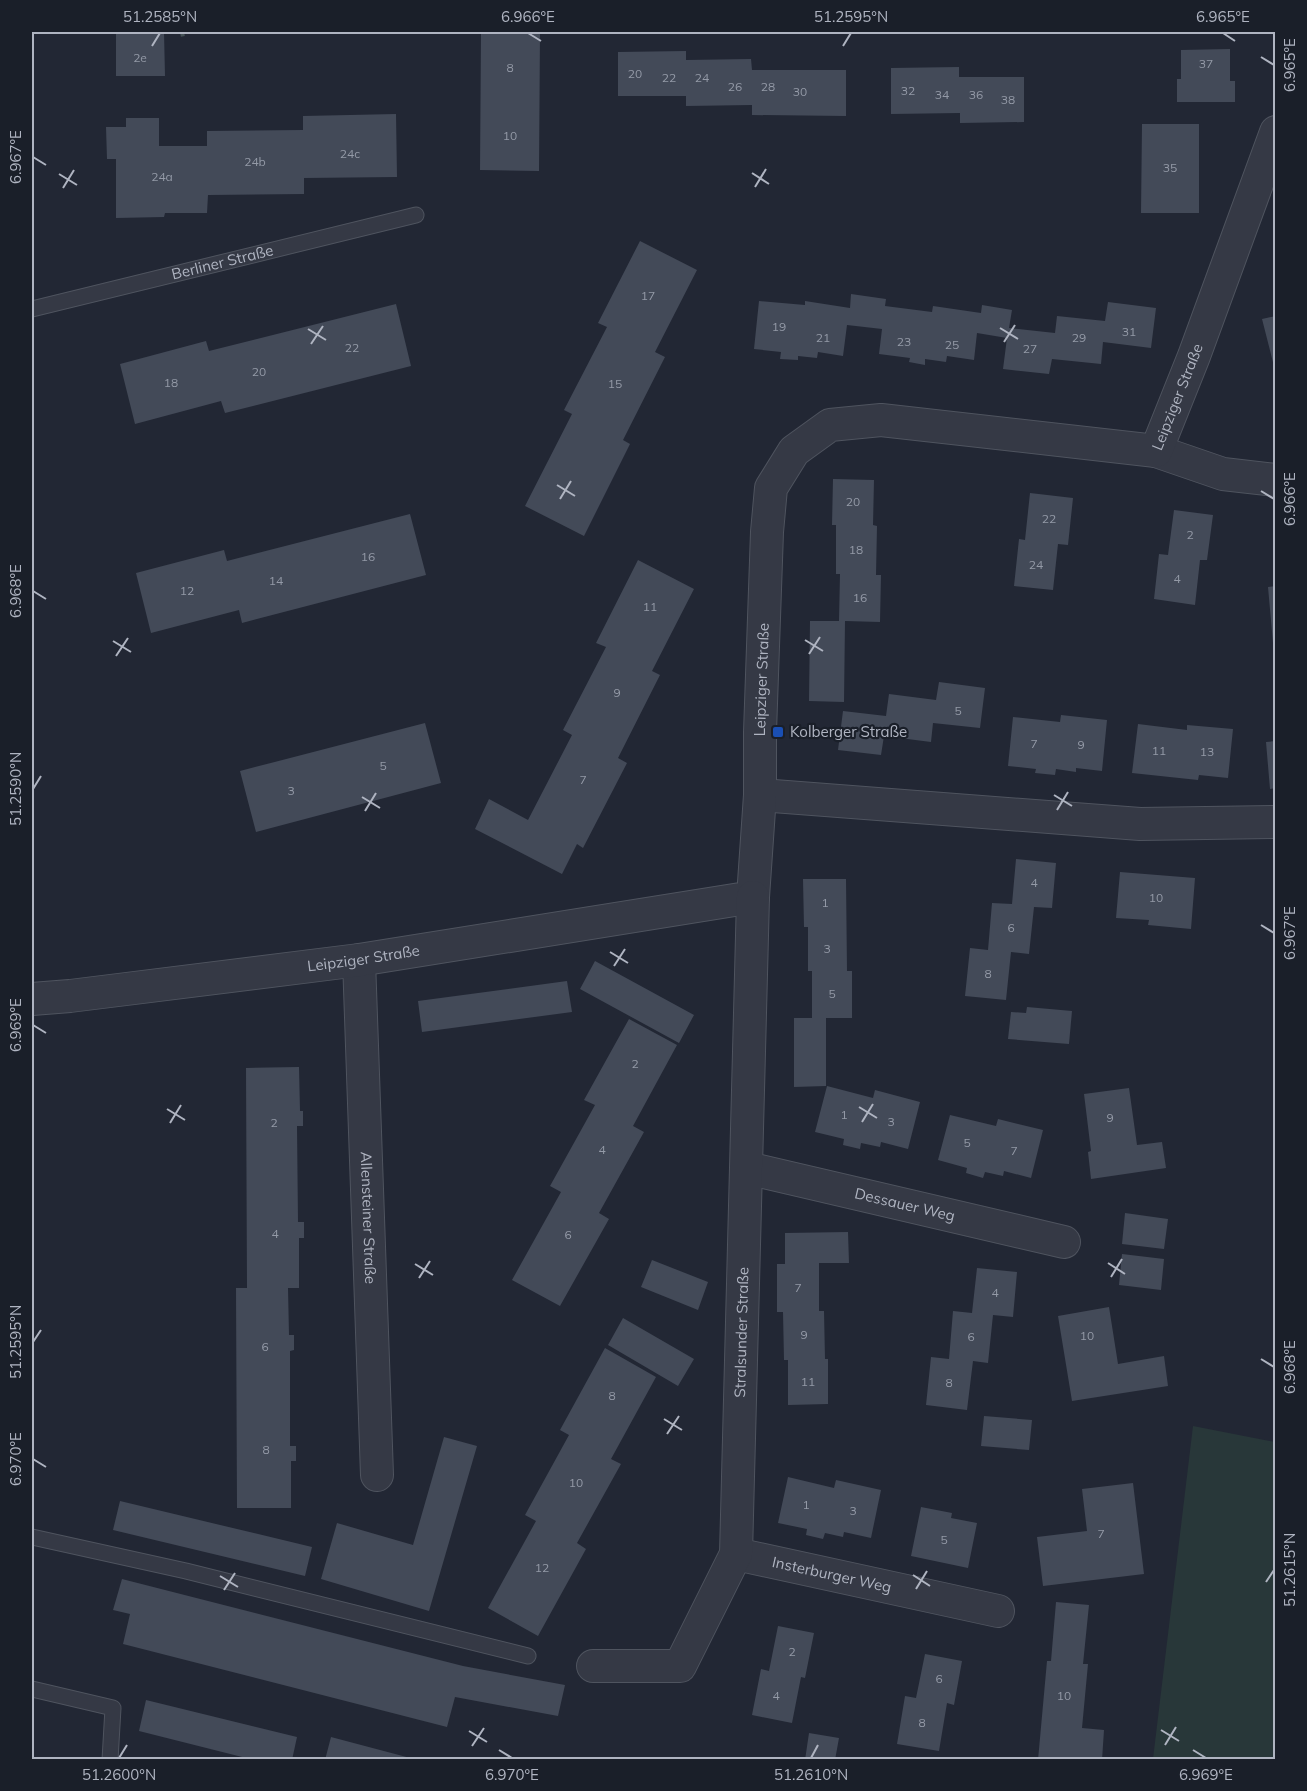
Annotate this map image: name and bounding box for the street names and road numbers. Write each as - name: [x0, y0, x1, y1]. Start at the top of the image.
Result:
- street label: Berliner Straße: [169, 240, 275, 284]
- street label: Leipziger Straße: [1147, 341, 1207, 453]
- street label: Leipziger Straße: [750, 623, 773, 736]
- street label: Leipziger Straße: [306, 940, 421, 975]
- street label: Allensteiner Straße: [357, 1151, 380, 1284]
- street label: Dessauer Weg: [853, 1183, 957, 1225]
- street label: Stralsunder Straße: [730, 1267, 752, 1398]
- street label: Insterburger Weg: [770, 1552, 893, 1597]

